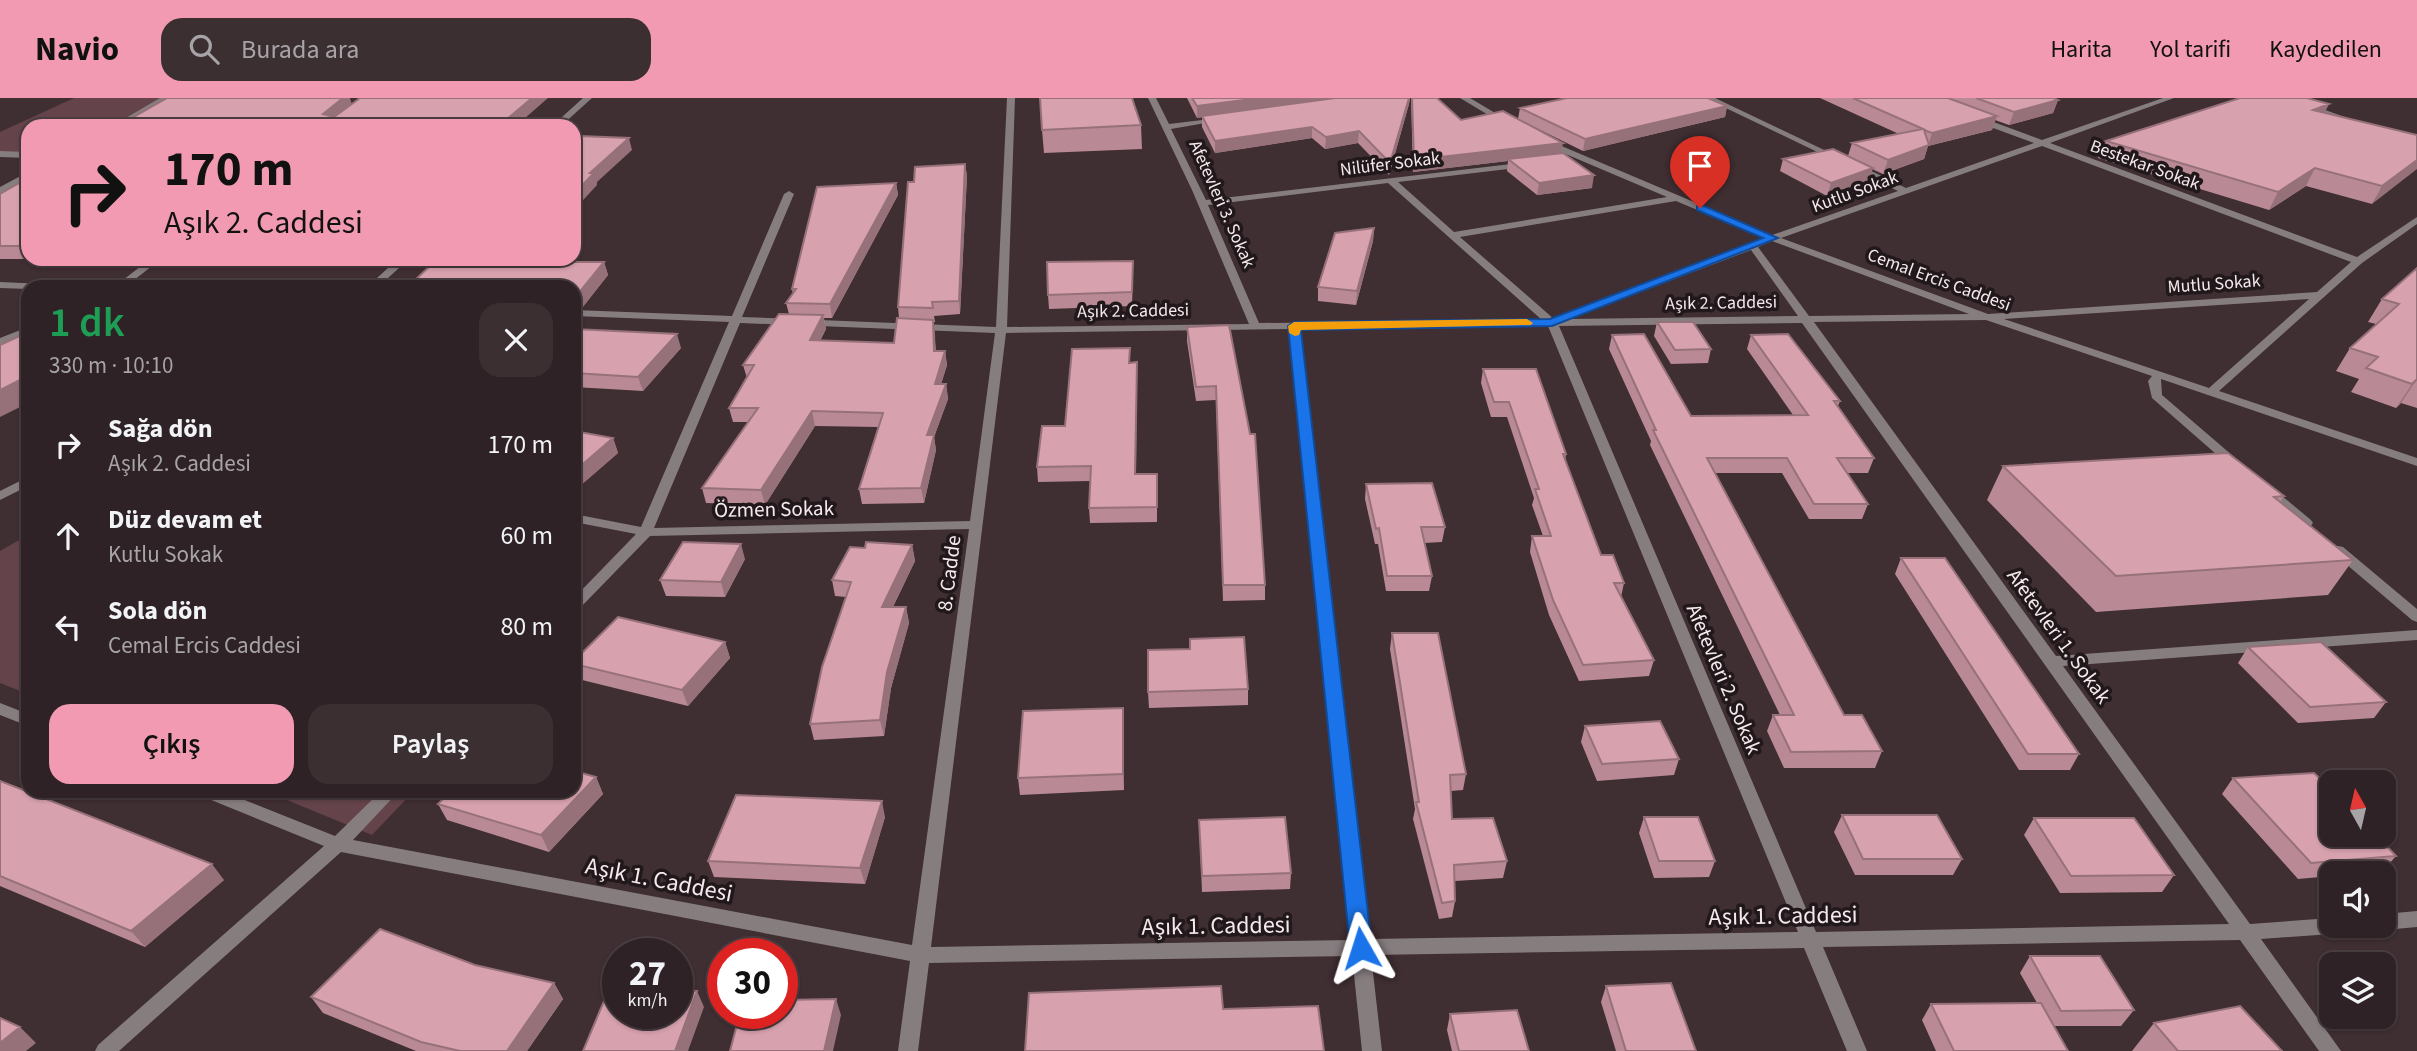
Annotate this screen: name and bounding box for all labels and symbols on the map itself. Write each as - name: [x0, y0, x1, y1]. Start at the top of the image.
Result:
- street label: Bestekar Sokak: [2087, 134, 2203, 196]
- street label: Afetevleri 3. Sokak: [1183, 136, 1261, 272]
- pin: [1670, 136, 1730, 208]
- street label: Nilüfer Sokak: [1339, 145, 1441, 183]
- street label: Kutlu Sokak: [1808, 165, 1902, 219]
- street label: Cemal Ercis Caddesi: [1864, 242, 2014, 318]
- street label: Mutlu Sokak: [2167, 268, 2261, 300]
- street label: Aşık 2. Caddesi: [1665, 290, 1777, 316]
- street label: Aşık 2. Caddesi: [1077, 298, 1189, 324]
- street label: Özmen Sokak: [714, 493, 835, 525]
- street label: 8. Cadde: [929, 533, 969, 613]
- street label: Afetevleri 1. Sokak: [2000, 562, 2119, 710]
- street label: Afetevleri 2. Sokak: [1679, 599, 1769, 759]
- north arrow: [2319, 770, 2396, 847]
- street label: Aşık 1. Caddesi: [582, 849, 736, 911]
- street label: Aşık 1. Caddesi: [1708, 897, 1858, 935]
- street label: Aşık 1. Caddesi: [1141, 907, 1291, 945]
- position arrow: [1324, 911, 1398, 985]
- speed limit sign: 30: [707, 938, 798, 1029]

